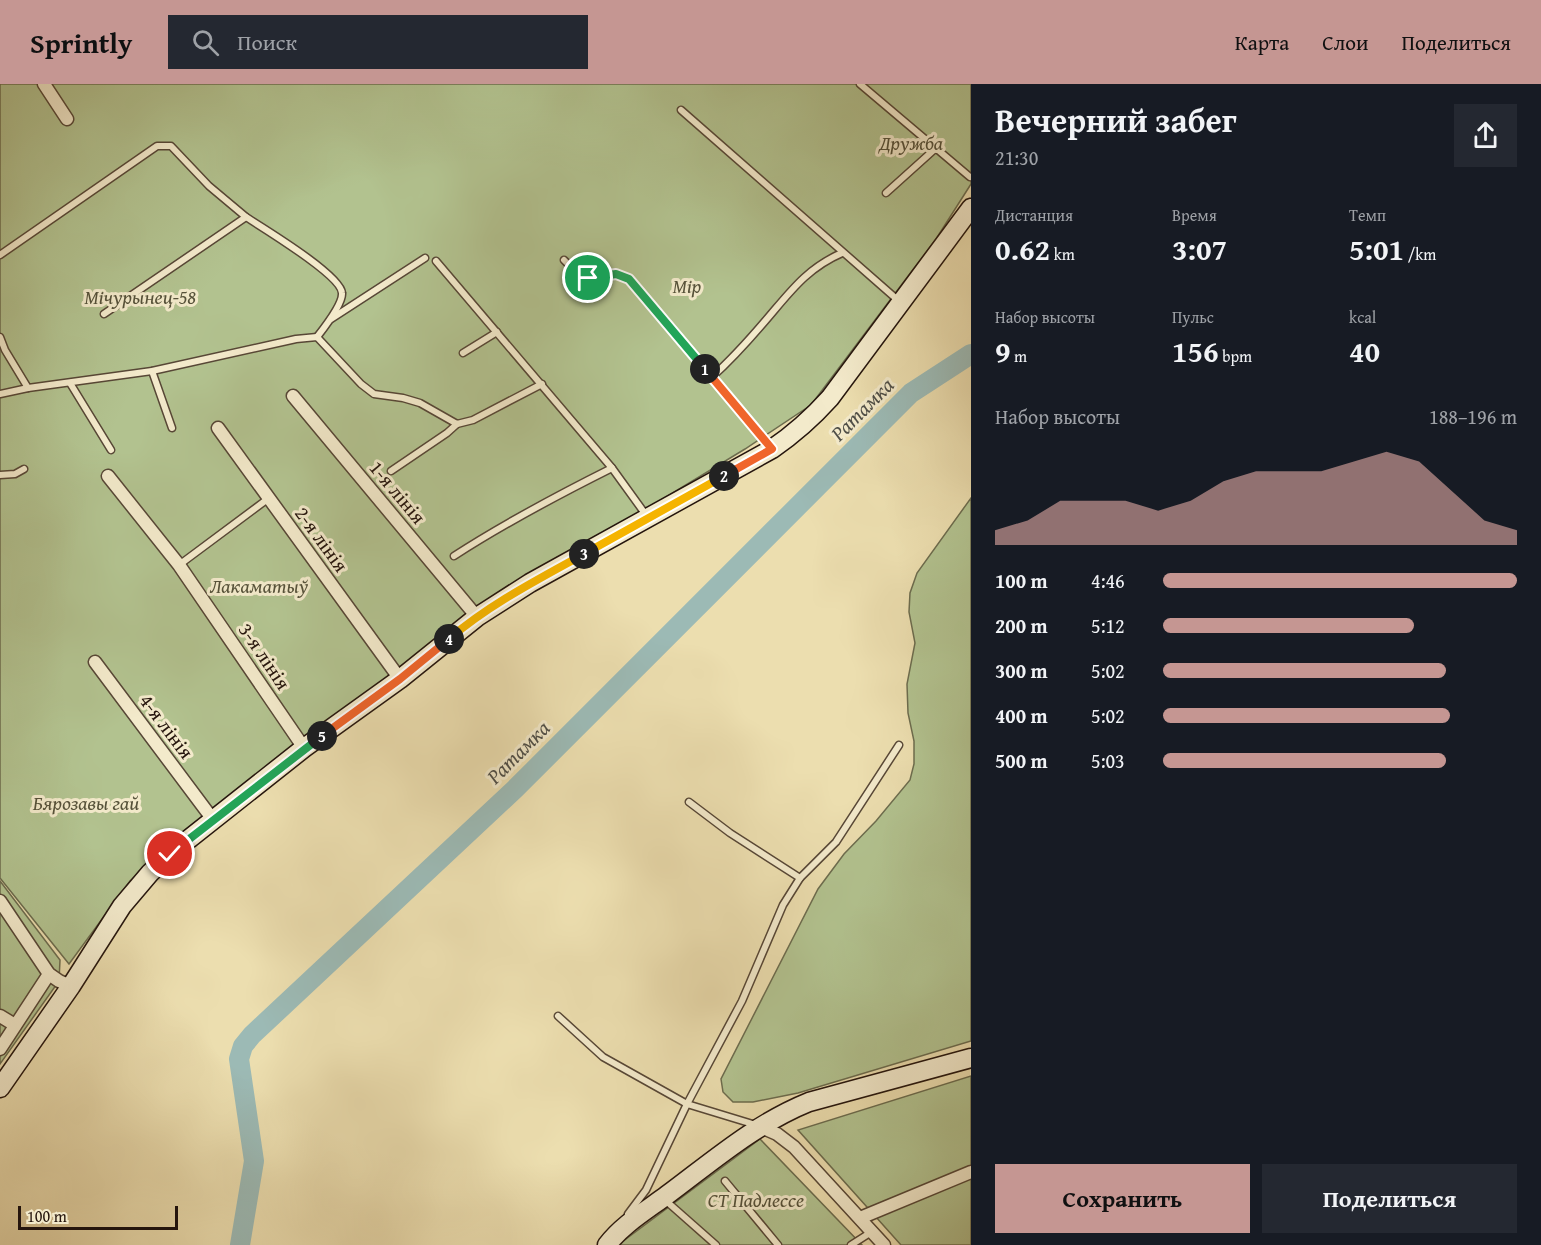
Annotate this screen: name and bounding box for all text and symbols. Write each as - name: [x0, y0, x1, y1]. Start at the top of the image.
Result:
- search box: [168, 15, 588, 69]
- text: Sprintly: [30, 22, 132, 63]
- icon: search: [189, 26, 222, 59]
- text: Поиск: [237, 26, 297, 58]
- text: Карта: [1235, 27, 1289, 58]
- text: Слои: [1322, 27, 1368, 58]
- text: Поделиться: [1401, 27, 1511, 58]
- text: Вечерний забег: [995, 96, 1237, 144]
- button: share: [1454, 104, 1517, 167]
- park label: Дружба: [878, 128, 944, 157]
- text: 21:30: [995, 143, 1038, 172]
- text: Дистанция: [995, 203, 1073, 227]
- text: Время: [1172, 203, 1217, 227]
- text: Темп: [1349, 203, 1386, 227]
- text: 0.62: [995, 227, 1050, 271]
- text: 3:07: [1172, 227, 1227, 271]
- text: 5:01: [1349, 227, 1404, 271]
- text: km: [1050, 242, 1075, 266]
- text: /km: [1404, 242, 1436, 266]
- pin: [562, 252, 613, 303]
- icon: arrive: [571, 261, 604, 294]
- park label: Мір: [673, 271, 701, 300]
- park label: Мічурынец-58: [84, 282, 196, 311]
- text: Набор высоты: [995, 305, 1095, 329]
- text: Пульс: [1172, 305, 1214, 329]
- text: kcal: [1349, 305, 1376, 329]
- text: 9: [995, 329, 1011, 373]
- text: 156: [1172, 329, 1219, 373]
- text: 40: [1349, 329, 1380, 373]
- text: m: [1011, 344, 1027, 368]
- text: bpm: [1219, 344, 1252, 368]
- pin: 1: [690, 354, 720, 384]
- text: 1: [701, 357, 709, 381]
- water label: Ратамка: [822, 370, 901, 449]
- text: Набор высоты: [995, 402, 1120, 431]
- text: 188–196 m: [1429, 402, 1517, 431]
- street label: 1-я лінія: [363, 454, 433, 530]
- pin: 2: [709, 461, 739, 491]
- text: 2: [720, 464, 728, 488]
- street label: 2-я лінія: [288, 500, 356, 578]
- pin: 3: [569, 539, 599, 569]
- text: 3: [580, 542, 588, 566]
- text: 100 m: [995, 566, 1048, 595]
- text: 4:46: [1091, 566, 1125, 595]
- park label: Лакаматыў: [210, 571, 308, 600]
- text: 200 m: [995, 611, 1048, 640]
- text: 5:12: [1091, 611, 1125, 640]
- street label: 3-я лінія: [232, 617, 298, 695]
- pin: 4: [434, 624, 464, 654]
- text: 4: [445, 627, 453, 651]
- text: 300 m: [995, 656, 1048, 685]
- text: 5:02: [1091, 656, 1125, 685]
- street label: 4-я лінія: [133, 687, 201, 765]
- text: 400 m: [995, 701, 1048, 730]
- text: 5:02: [1091, 701, 1125, 730]
- water label: Ратамка: [478, 713, 557, 792]
- pin: 5: [307, 721, 337, 751]
- text: 5: [318, 724, 326, 748]
- text: 500 m: [995, 746, 1048, 775]
- text: 5:03: [1091, 746, 1125, 775]
- park label: Бярозавы гай: [33, 788, 139, 817]
- pin: [144, 828, 195, 879]
- icon: check: [153, 837, 186, 870]
- button: Сохранить: [995, 1164, 1250, 1233]
- button: Поделиться: [1262, 1164, 1517, 1233]
- park label: СТ Падлессе: [708, 1185, 804, 1214]
- scale bar: [18, 1203, 178, 1230]
- text: 100 m: [27, 1204, 67, 1228]

